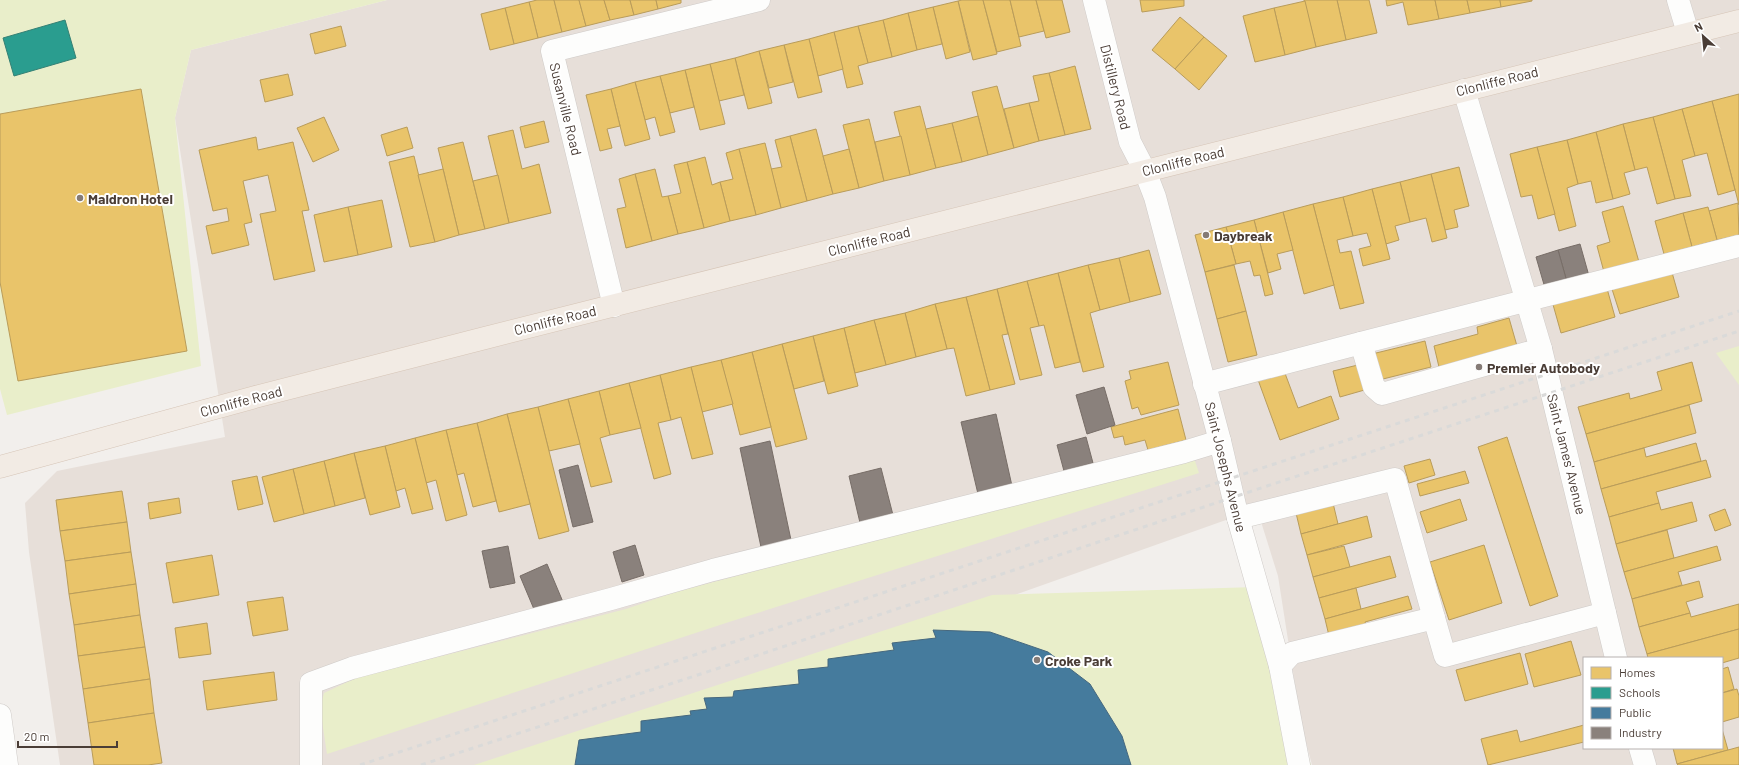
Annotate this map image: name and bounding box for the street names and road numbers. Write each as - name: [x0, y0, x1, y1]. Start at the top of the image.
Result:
- street label: Distillery Road: [1097, 43, 1135, 131]
- street label: Susanville Road: [546, 61, 586, 157]
- street label: Clonliffe Road: [1454, 63, 1540, 99]
- street label: Clonliffe Road: [1140, 143, 1226, 179]
- street label: Clonliffe Road: [826, 223, 912, 259]
- street label: Clonliffe Road: [512, 302, 598, 338]
- street label: Clonliffe Road: [198, 382, 284, 420]
- street label: Saint James' Avenue: [1544, 392, 1590, 516]
- street label: Saint Josephs Avenue: [1202, 400, 1250, 534]

